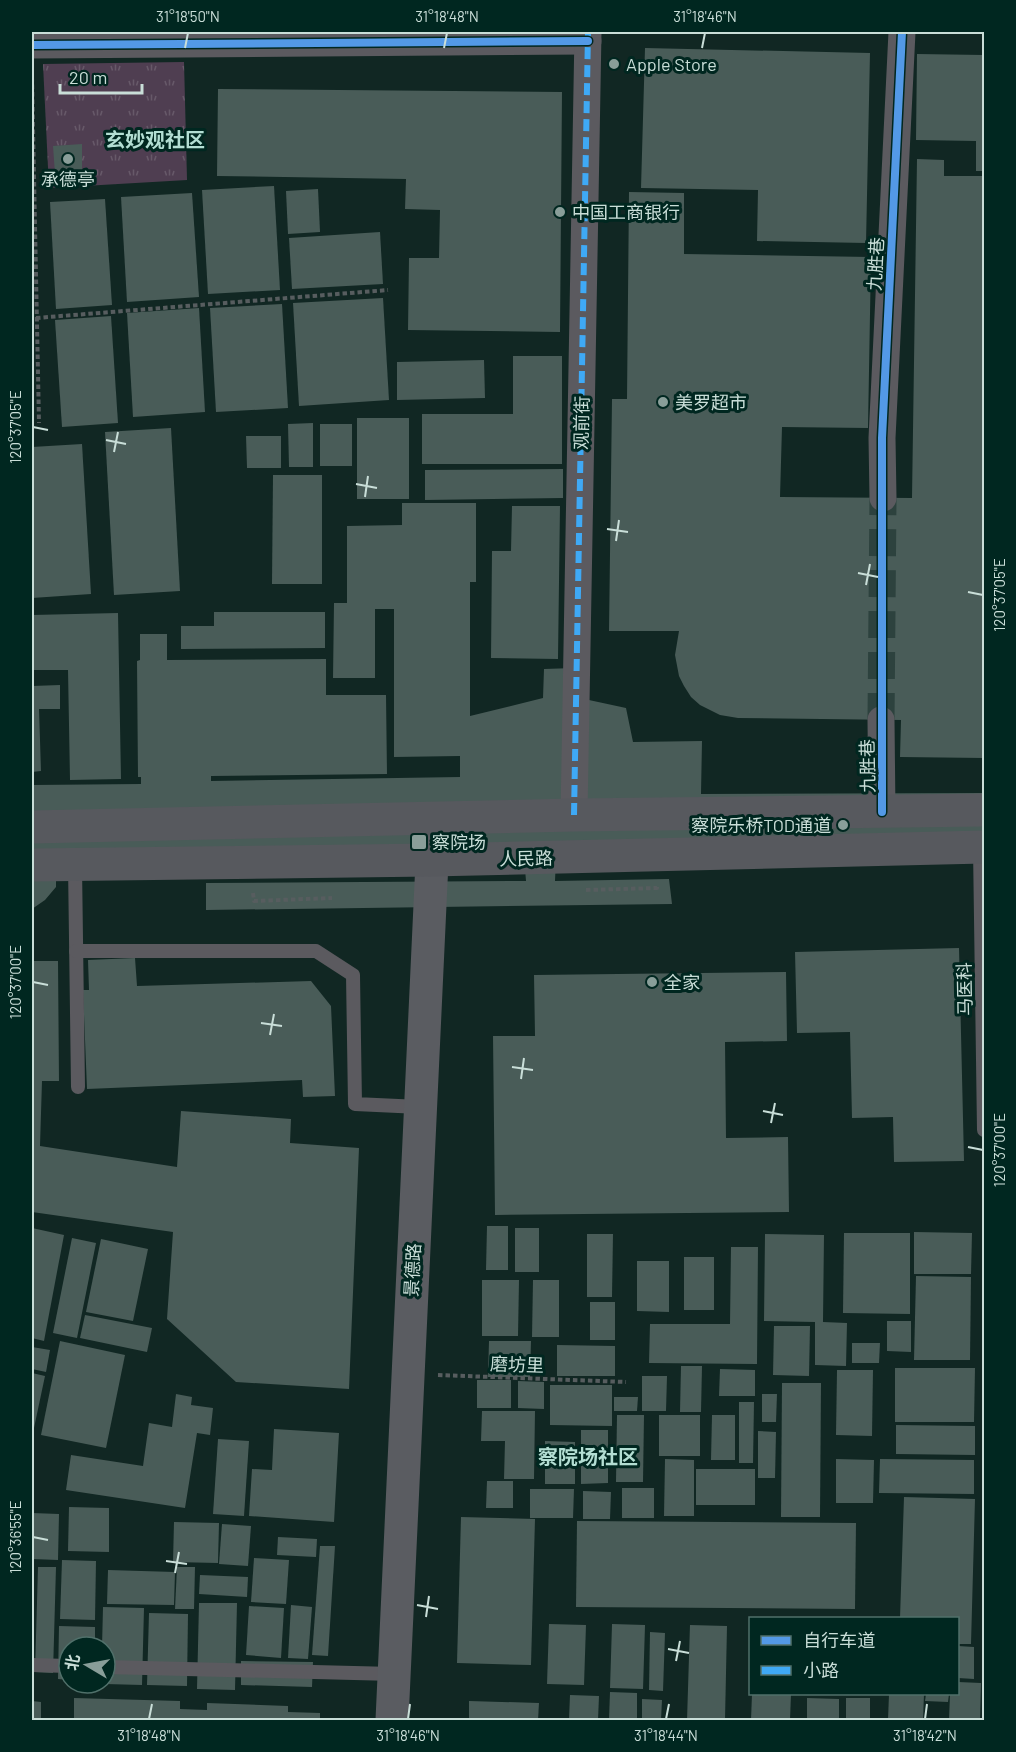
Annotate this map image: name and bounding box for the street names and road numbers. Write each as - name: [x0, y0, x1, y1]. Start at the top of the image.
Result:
- street label: 九胜巷: [863, 236, 887, 292]
- street label: 观前街: [570, 396, 592, 450]
- street label: 九胜巷: [856, 739, 878, 793]
- street label: 人民路: [499, 847, 553, 869]
- street label: 马医科: [953, 962, 975, 1016]
- street label: 景德路: [400, 1242, 424, 1298]
- street label: 磨坊里: [490, 1352, 544, 1376]

